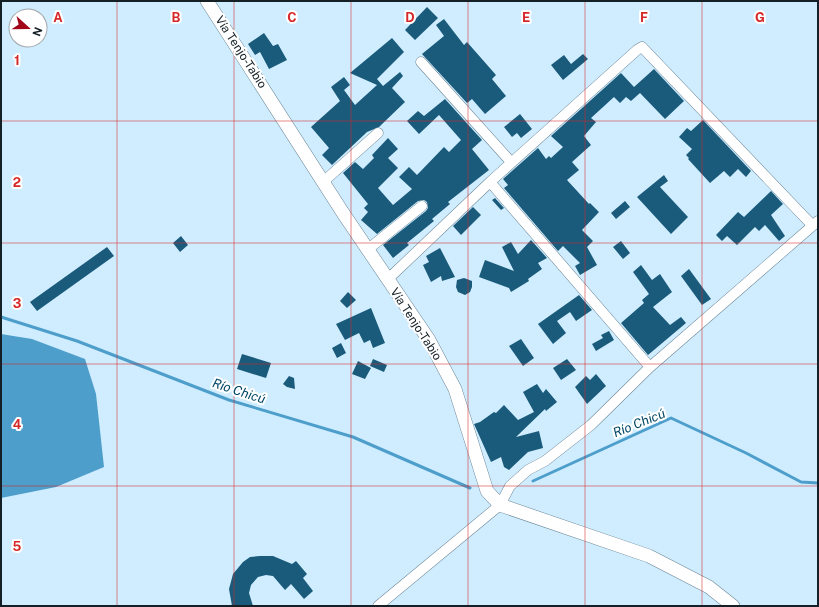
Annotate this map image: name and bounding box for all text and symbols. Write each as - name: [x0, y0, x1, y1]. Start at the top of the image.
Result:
- north arrow: [8, 8, 48, 48]
- text: A: [53, 10, 63, 25]
- text: B: [172, 10, 181, 25]
- text: C: [287, 10, 297, 25]
- text: D: [405, 10, 415, 25]
- text: E: [522, 10, 530, 25]
- text: F: [640, 10, 648, 25]
- text: G: [755, 10, 765, 25]
- street label: Vía Tenjo-Tabio: [212, 13, 270, 91]
- text: N: [30, 25, 44, 38]
- text: 1: [14, 53, 20, 68]
- text: 2: [13, 175, 21, 190]
- street label: Vía Tenjo-Tabio: [387, 285, 445, 363]
- text: 3: [13, 296, 22, 311]
- water label: Río Chicú: [211, 375, 267, 407]
- water label: Río Chicú: [611, 406, 667, 440]
- text: 4: [13, 417, 22, 432]
- text: 5: [13, 539, 22, 554]

